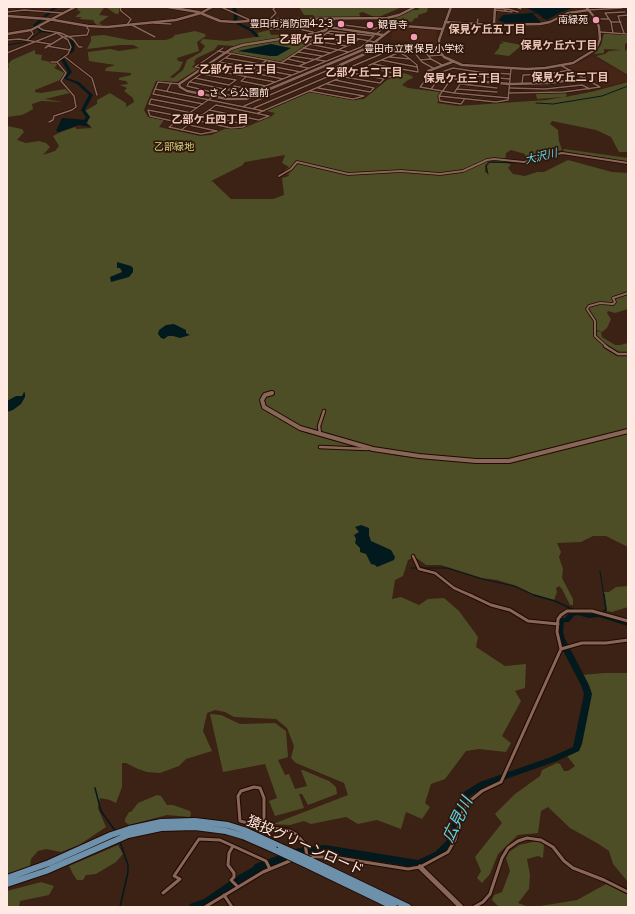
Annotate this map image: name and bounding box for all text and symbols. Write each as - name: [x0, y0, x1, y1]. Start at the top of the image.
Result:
- place label: 南緑苑: [558, 14, 588, 26]
- marker: 南緑苑: [591, 15, 601, 25]
- place label: 豊田市消防団4-2-3: [249, 18, 333, 30]
- marker: 豊田市消防団4-2-3: [336, 19, 346, 29]
- place label: 観音寺: [378, 19, 408, 31]
- marker: 観音寺: [365, 20, 375, 30]
- district label: 保見ケ丘五丁目: [449, 23, 525, 37]
- marker: 豊田市立東保見小学校: [409, 32, 419, 42]
- district label: 乙部ケ丘一丁目: [280, 33, 356, 47]
- district label: 保見ケ丘六丁目: [521, 39, 597, 53]
- place label: 豊田市立東保見小学校: [364, 43, 464, 55]
- district label: 乙部ケ丘三丁目: [200, 63, 276, 77]
- district label: 乙部ケ丘二丁目: [326, 66, 402, 80]
- district label: 保見ケ丘二丁目: [532, 71, 608, 85]
- district label: 保見ケ丘三丁目: [424, 72, 500, 86]
- place label: さくら公園前: [209, 87, 269, 99]
- marker: さくら公園前: [196, 88, 206, 98]
- district label: 乙部ケ丘四丁目: [172, 113, 248, 127]
- park label: 乙部緑地: [154, 141, 194, 153]
- water label: 大沢川: [523, 147, 559, 167]
- water label: 広見川: [439, 794, 477, 846]
- street label: 猿投グリーンロード: [244, 813, 366, 879]

